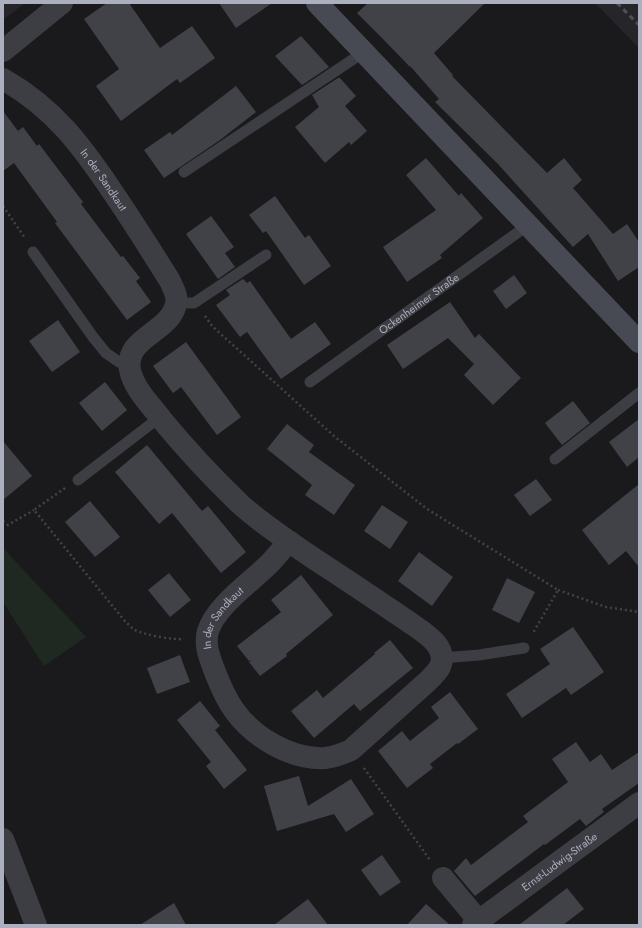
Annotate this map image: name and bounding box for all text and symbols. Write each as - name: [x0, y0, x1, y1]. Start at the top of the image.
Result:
- street label: In der Sandkaut: [77, 145, 131, 214]
- street label: Ockenheimer Straße: [375, 269, 462, 338]
- street label: In der Sandkaut: [199, 583, 247, 651]
- street label: Ernst-Ludwig-Straße: [518, 828, 601, 895]

